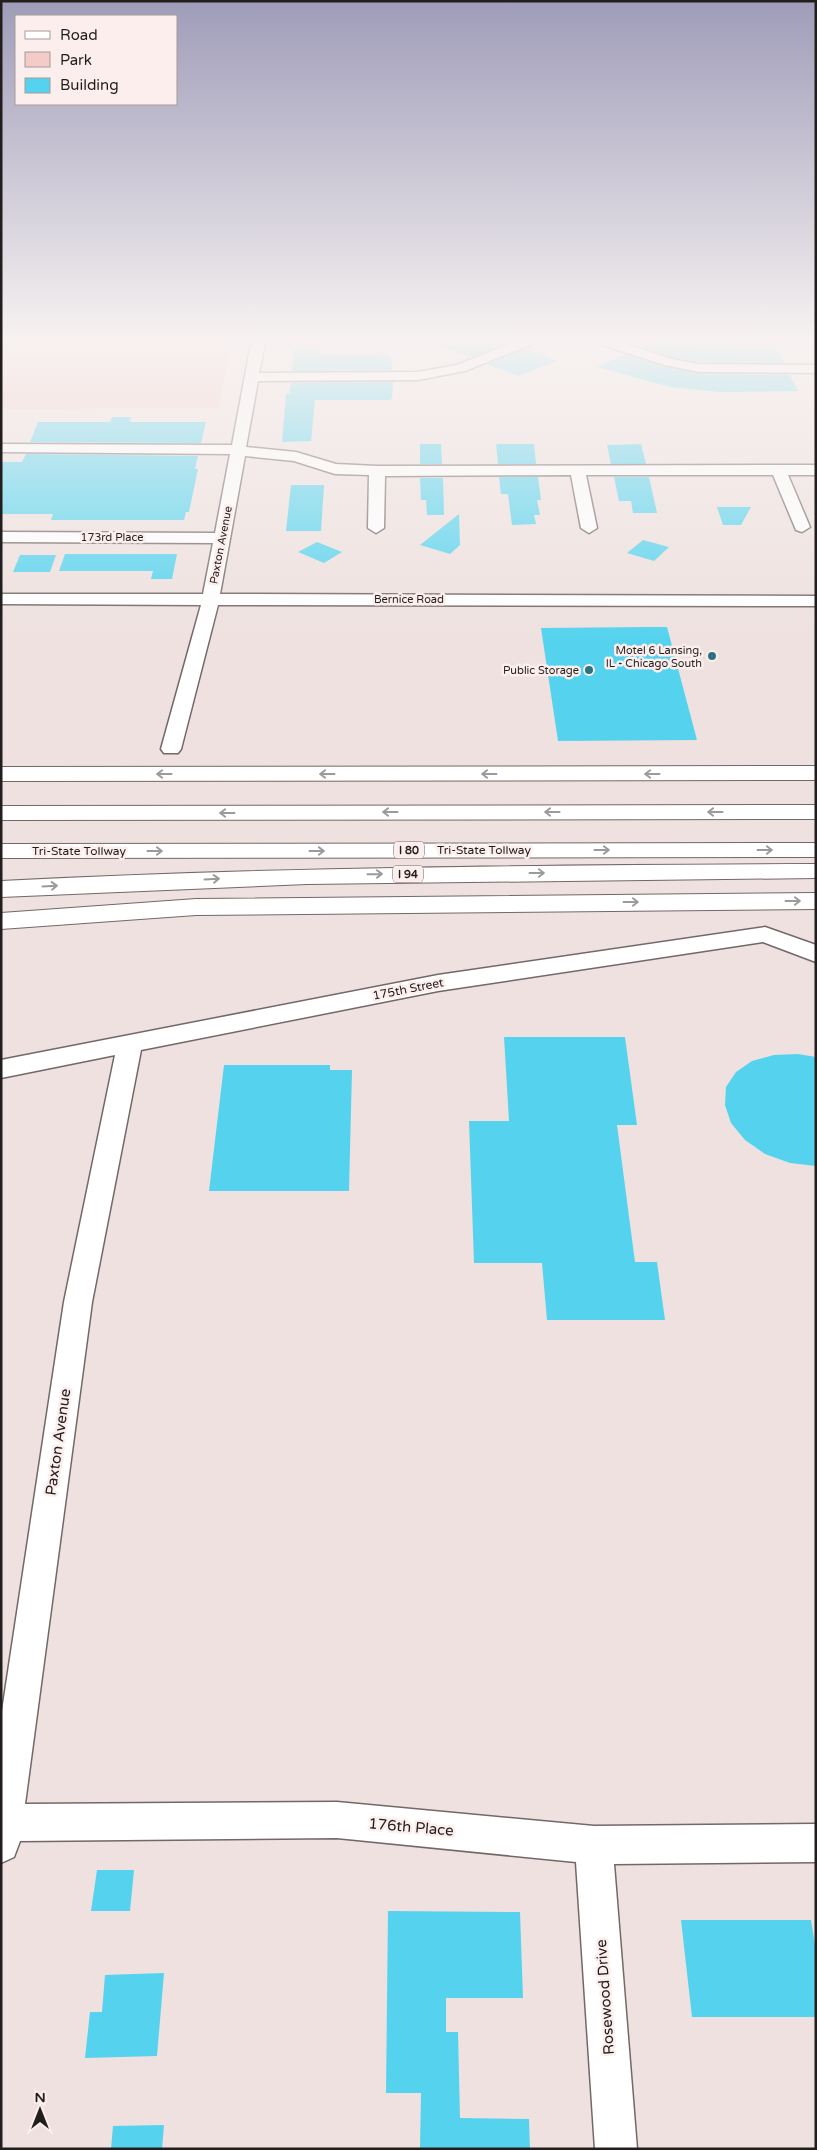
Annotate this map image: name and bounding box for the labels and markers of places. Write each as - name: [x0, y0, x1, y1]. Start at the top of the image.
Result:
- place label: Motel 6 Lansing, IL - Chicago South: [606, 644, 702, 670]
- marker: Motel 6 Lansing, IL - Chicago South: [706, 650, 718, 662]
- place label: Public Storage: [503, 664, 579, 677]
- marker: Public Storage: [583, 664, 595, 676]

